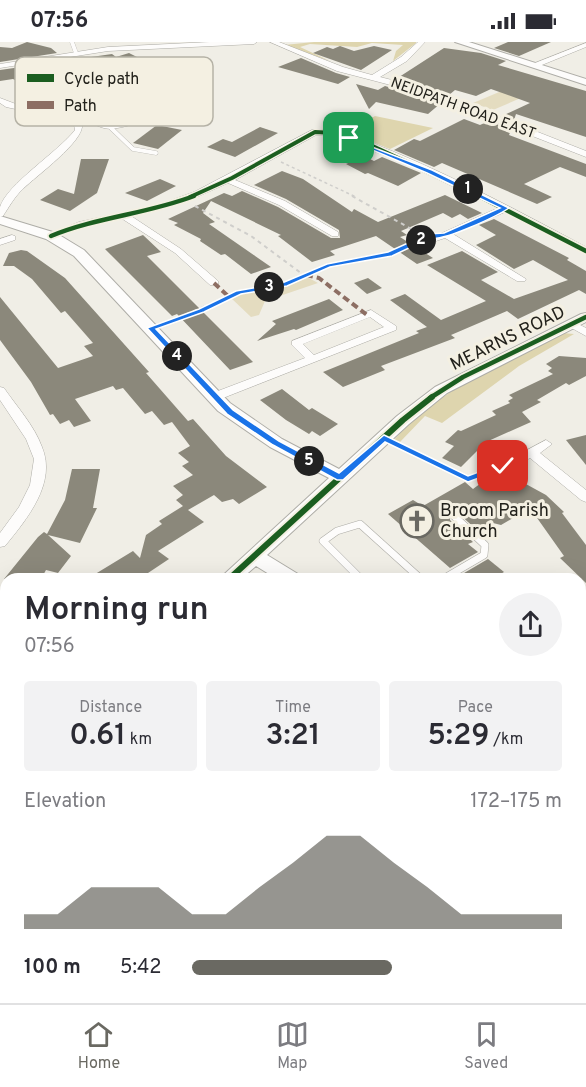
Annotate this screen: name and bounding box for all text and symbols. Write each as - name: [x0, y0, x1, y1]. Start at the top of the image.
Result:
- text: 07:56: [30, 8, 88, 35]
- legend: [15, 57, 213, 126]
- text: Cycle path: [64, 70, 139, 90]
- street label: NEIDPATH ROAD EAST: [388, 74, 538, 144]
- text: Path: [64, 97, 97, 117]
- pin: [323, 112, 374, 163]
- icon: arrive: [332, 121, 365, 154]
- pin: 1: [453, 174, 483, 204]
- text: 1: [465, 179, 471, 199]
- pin: 2: [406, 225, 436, 255]
- text: 2: [416, 230, 426, 250]
- pin: 3: [254, 272, 284, 302]
- text: 3: [264, 277, 274, 297]
- street label: MEARNS ROAD: [447, 301, 569, 377]
- pin: 4: [162, 341, 192, 371]
- text: 4: [172, 346, 182, 366]
- pin: [477, 440, 528, 491]
- pin: 5: [294, 446, 324, 476]
- icon: check: [486, 449, 519, 482]
- text: 5: [304, 451, 314, 471]
- place label: Broom Parish Church: [440, 500, 549, 544]
- church icon: Broom Parish Church: [399, 503, 435, 539]
- text: Morning run: [24, 590, 209, 632]
- button: share: [499, 593, 562, 656]
- text: 07:56: [24, 634, 75, 660]
- text: Distance: [79, 698, 142, 718]
- text: Time: [275, 698, 311, 718]
- text: Pace: [458, 698, 493, 718]
- text: 0.61: [69, 718, 126, 755]
- text: 3:21: [265, 718, 321, 755]
- text: 5:29: [427, 718, 490, 755]
- text: km: [126, 730, 152, 750]
- text: /km: [490, 730, 523, 750]
- text: Elevation: [24, 789, 106, 815]
- text: 172–175 m: [470, 789, 562, 815]
- text: 100 m: [24, 955, 81, 981]
- text: 5:42: [120, 955, 162, 981]
- tab: Home: [78, 1018, 120, 1074]
- tab: Map: [276, 1018, 309, 1074]
- tab: Saved: [464, 1018, 508, 1074]

